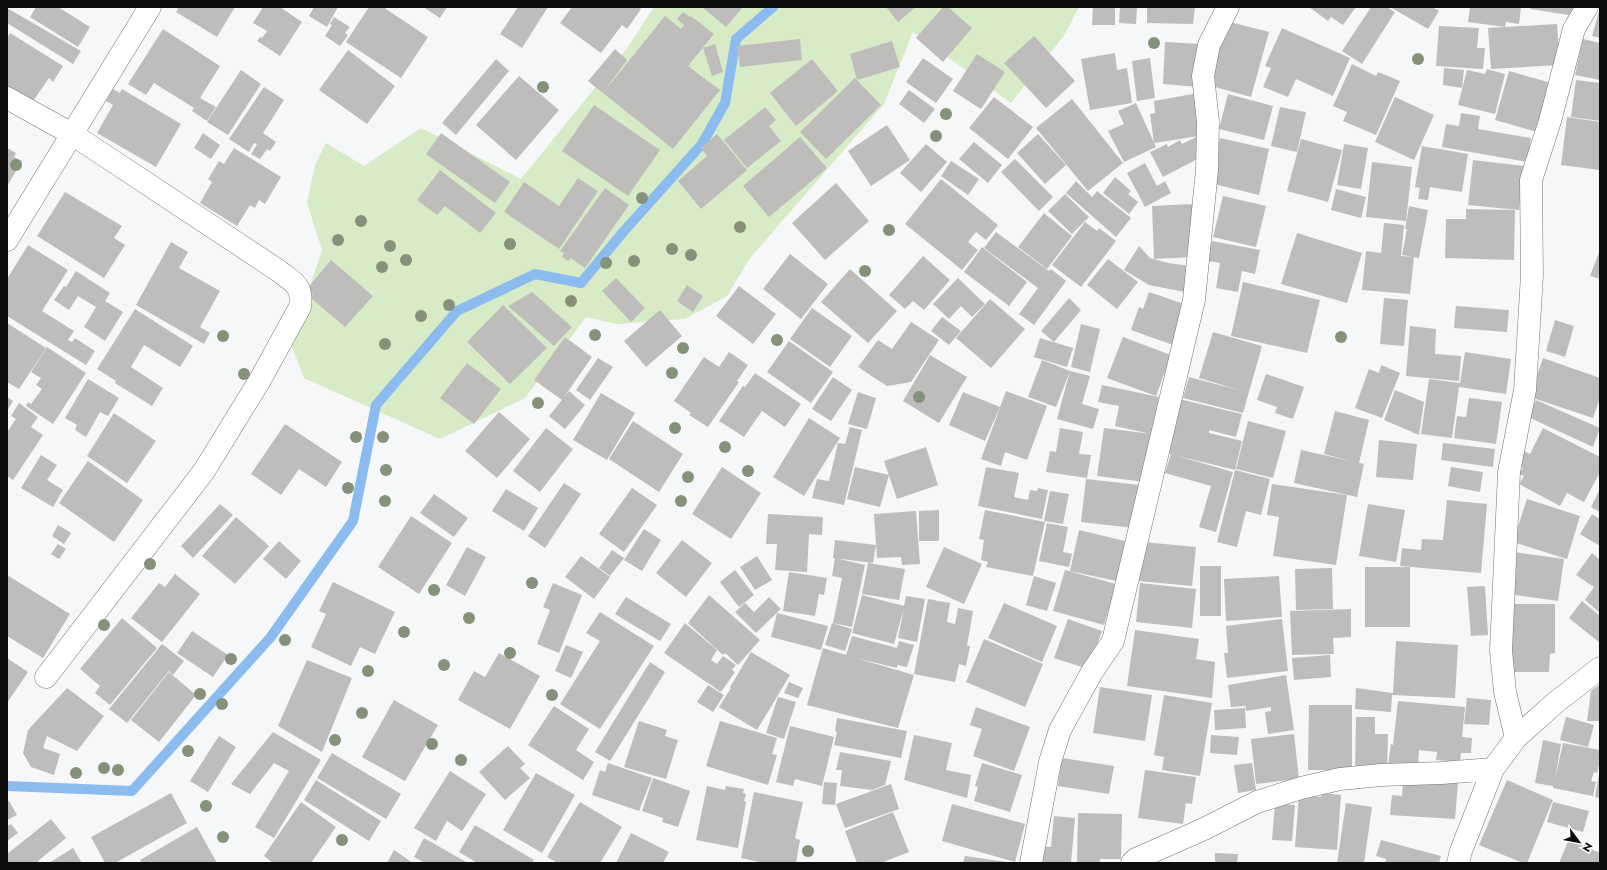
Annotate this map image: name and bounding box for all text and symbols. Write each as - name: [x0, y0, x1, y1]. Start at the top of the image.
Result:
- north arrow: [1559, 822, 1599, 862]
- text: N: [1578, 839, 1597, 855]

